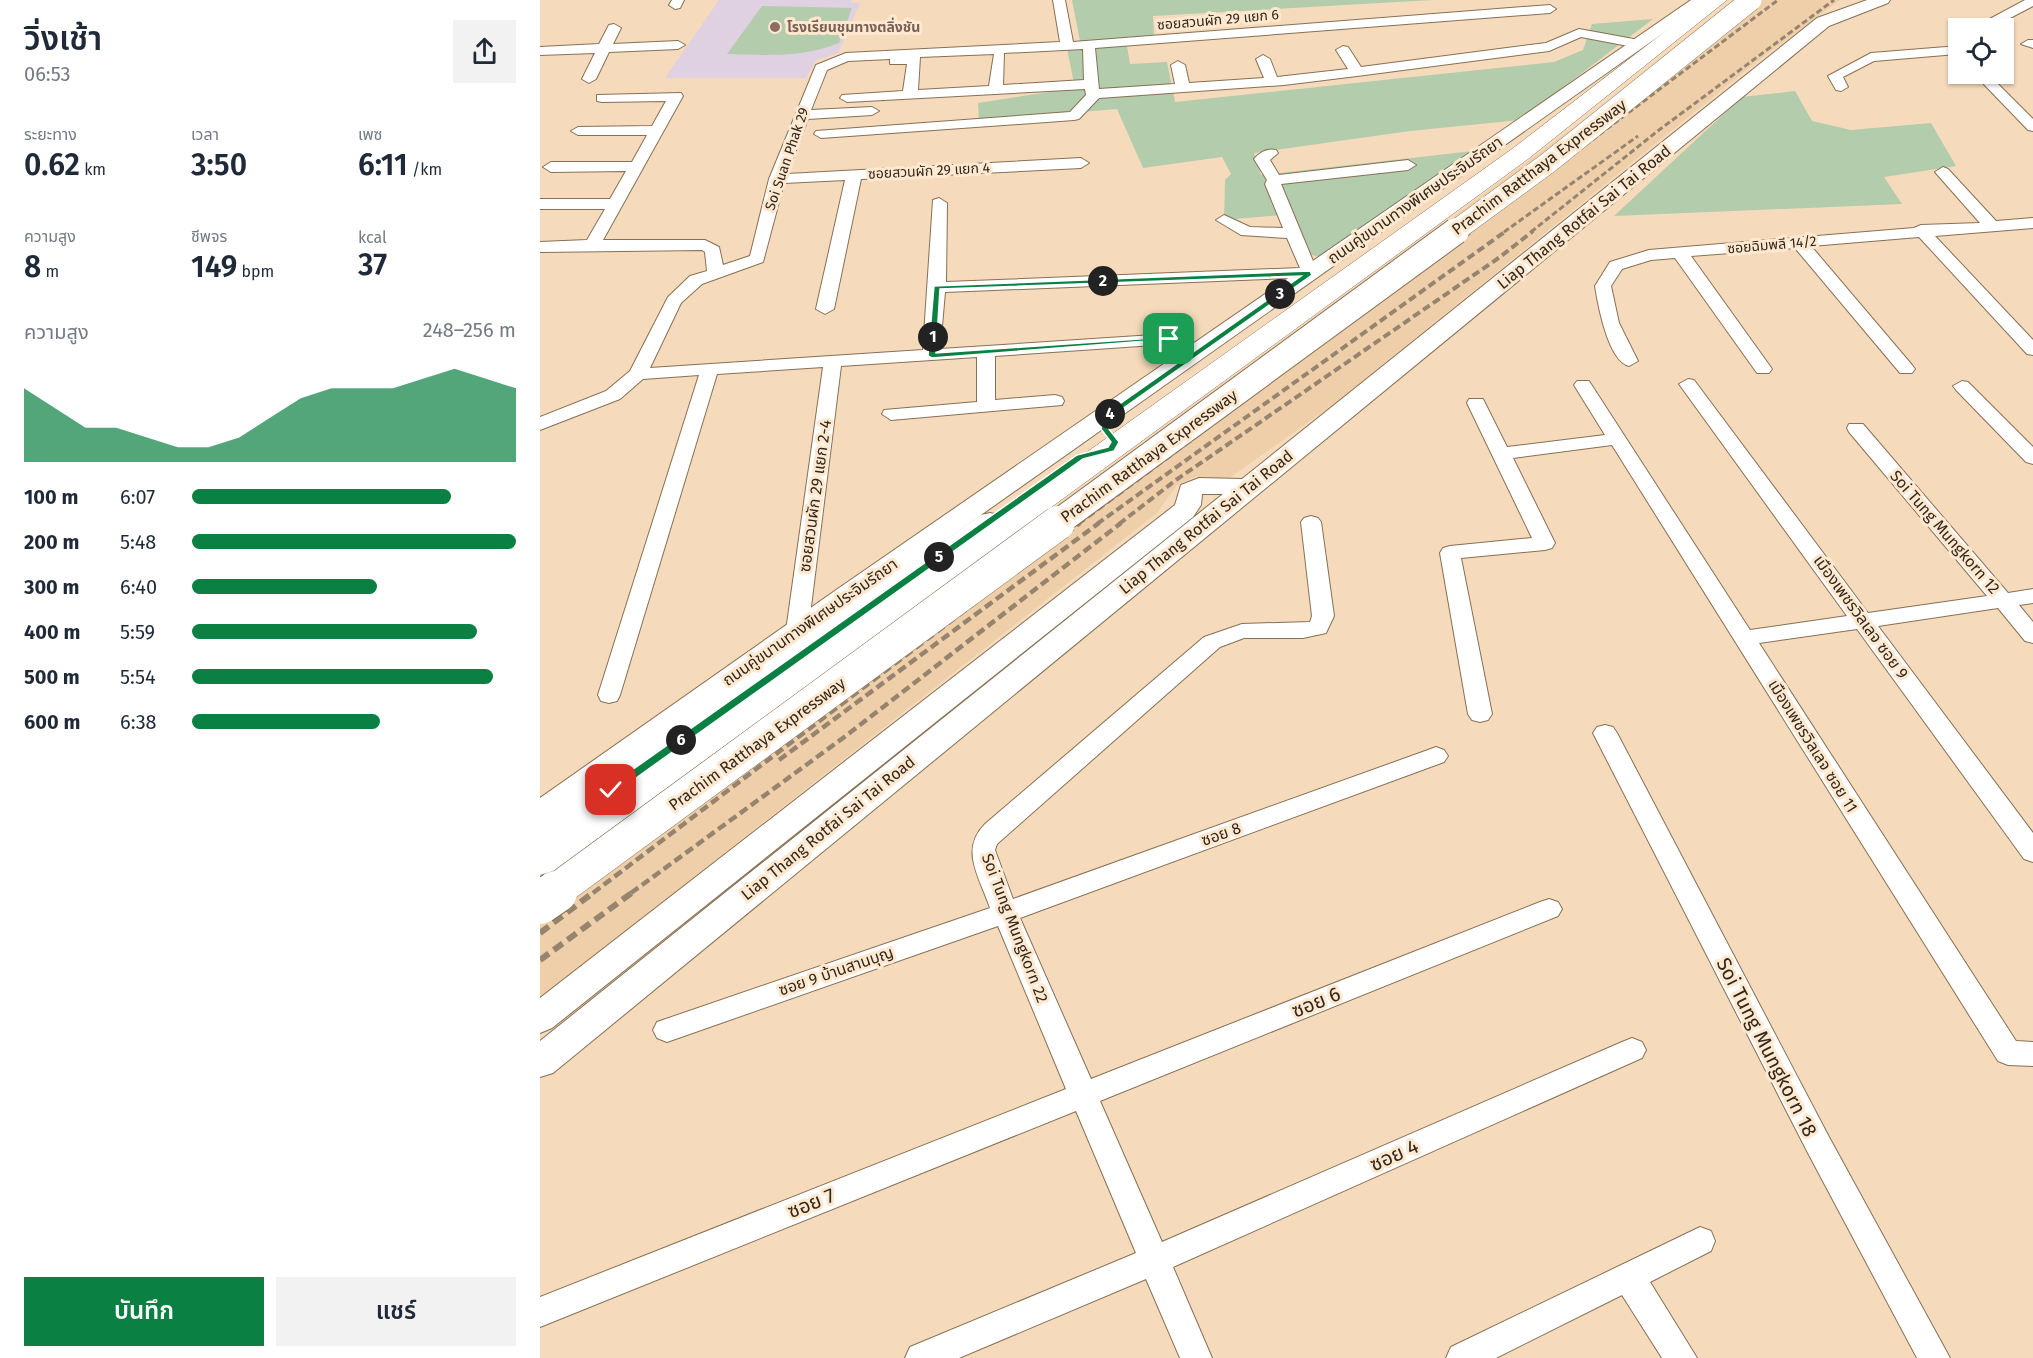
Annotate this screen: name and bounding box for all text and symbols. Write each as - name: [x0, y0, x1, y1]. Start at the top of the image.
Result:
- street label: ซอยสวนผัก 29 แยก 6: [1156, 6, 1280, 34]
- place label: โรงเรียนชุมทางตลิ่งชัน: [787, 17, 920, 36]
- map controls: [1948, 18, 2014, 84]
- button: locate: [1948, 18, 2014, 84]
- text: วิ่งเช้า: [24, 19, 102, 59]
- button: share: [453, 20, 516, 83]
- marker: โรงเรียนชุมทางตลิ่งชัน: [768, 20, 782, 34]
- text: 06:53: [24, 62, 71, 86]
- street label: Prachim Ratthaya Expressway: [1448, 95, 1630, 239]
- street label: Soi Suan Phak 29: [761, 105, 813, 213]
- text: ระยะทาง: [24, 125, 77, 144]
- text: เวลา: [191, 125, 219, 144]
- text: เพซ: [358, 125, 382, 144]
- street label: ถนนคู่ขนานทางพิเศษประจิมรัถยา: [1324, 132, 1506, 268]
- street label: Liap Thang Rotfai Sai Tai Road: [1493, 141, 1675, 293]
- text: 0.62: [24, 147, 80, 183]
- text: 3:50: [191, 147, 247, 183]
- text: 6:11: [358, 147, 408, 183]
- street label: ซอยสวนผัก 29 แยก 4: [868, 159, 991, 183]
- text: km: [80, 160, 106, 179]
- text: /km: [408, 160, 442, 179]
- text: ความสูง: [24, 227, 76, 246]
- text: ชีพจร: [191, 227, 227, 246]
- text: kcal: [358, 228, 387, 247]
- street label: ซอยฉิมพลี 14/2: [1727, 233, 1817, 257]
- text: 37: [358, 247, 387, 283]
- text: 8: [24, 249, 41, 285]
- text: 149: [191, 249, 237, 285]
- text: m: [41, 262, 59, 281]
- text: bpm: [237, 262, 274, 281]
- pin: 2: [1088, 266, 1118, 296]
- text: 2: [1099, 271, 1107, 290]
- pin: 3: [1265, 279, 1295, 309]
- text: 3: [1276, 284, 1284, 303]
- pin: [1143, 313, 1194, 364]
- text: 248–256 m: [423, 318, 516, 342]
- text: ความสูง: [24, 320, 89, 344]
- pin: 1: [918, 322, 948, 352]
- icon: arrive: [1152, 322, 1185, 355]
- text: 1: [929, 327, 937, 346]
- street label: Prachim Ratthaya Expressway: [1057, 385, 1241, 526]
- pin: 4: [1095, 399, 1125, 429]
- text: 4: [1105, 404, 1115, 423]
- street label: ซอยสวนผัก 29 แยก 2-4: [795, 418, 835, 573]
- street label: Liap Thang Rotfai Sai Tai Road: [1115, 446, 1297, 598]
- street label: Soi Tung Mungkorn 12: [1886, 466, 2004, 598]
- text: 100 m: [24, 485, 78, 509]
- text: 6:07: [120, 485, 155, 509]
- text: 200 m: [24, 530, 79, 554]
- text: 5:48: [120, 530, 156, 554]
- pin: 5: [924, 542, 954, 572]
- text: 5: [935, 547, 943, 566]
- street label: เมืองเพชรวิลเลจ ซอย 9: [1810, 551, 1912, 683]
- street label: ถนนคู่ขนานทางพิเศษประจิมรัถยา: [719, 554, 901, 690]
- text: 300 m: [24, 575, 79, 599]
- text: 6:40: [120, 575, 157, 599]
- text: 400 m: [24, 620, 80, 644]
- text: 5:59: [120, 620, 155, 644]
- text: 500 m: [24, 665, 80, 689]
- text: 5:54: [120, 665, 156, 689]
- street label: Prachim Ratthaya Expressway: [665, 673, 849, 814]
- street label: เมืองเพชรวิลเลจ ซอย 11: [1764, 676, 1862, 816]
- text: 600 m: [24, 710, 80, 734]
- text: 6:38: [120, 710, 157, 734]
- pin: 6: [666, 725, 696, 755]
- text: 6: [676, 730, 686, 749]
- street label: Liap Thang Rotfai Sai Tai Road: [737, 752, 919, 904]
- pin: [585, 764, 636, 815]
- icon: check: [594, 773, 627, 806]
- street label: ซอย 8: [1199, 818, 1244, 850]
- street label: Soi Tung Mungkorn 22: [978, 851, 1052, 1005]
- street label: ซอย 9 บ้านสานบุญ: [776, 942, 896, 1000]
- street label: Soi Tung Mungkorn 18: [1711, 954, 1823, 1140]
- street label: ซอย 6: [1288, 981, 1344, 1023]
- street label: ซอย 4: [1366, 1134, 1422, 1176]
- street label: ซอย 7: [784, 1183, 838, 1223]
- button: บันทึก: [24, 1277, 264, 1346]
- button: แชร์: [276, 1277, 516, 1346]

